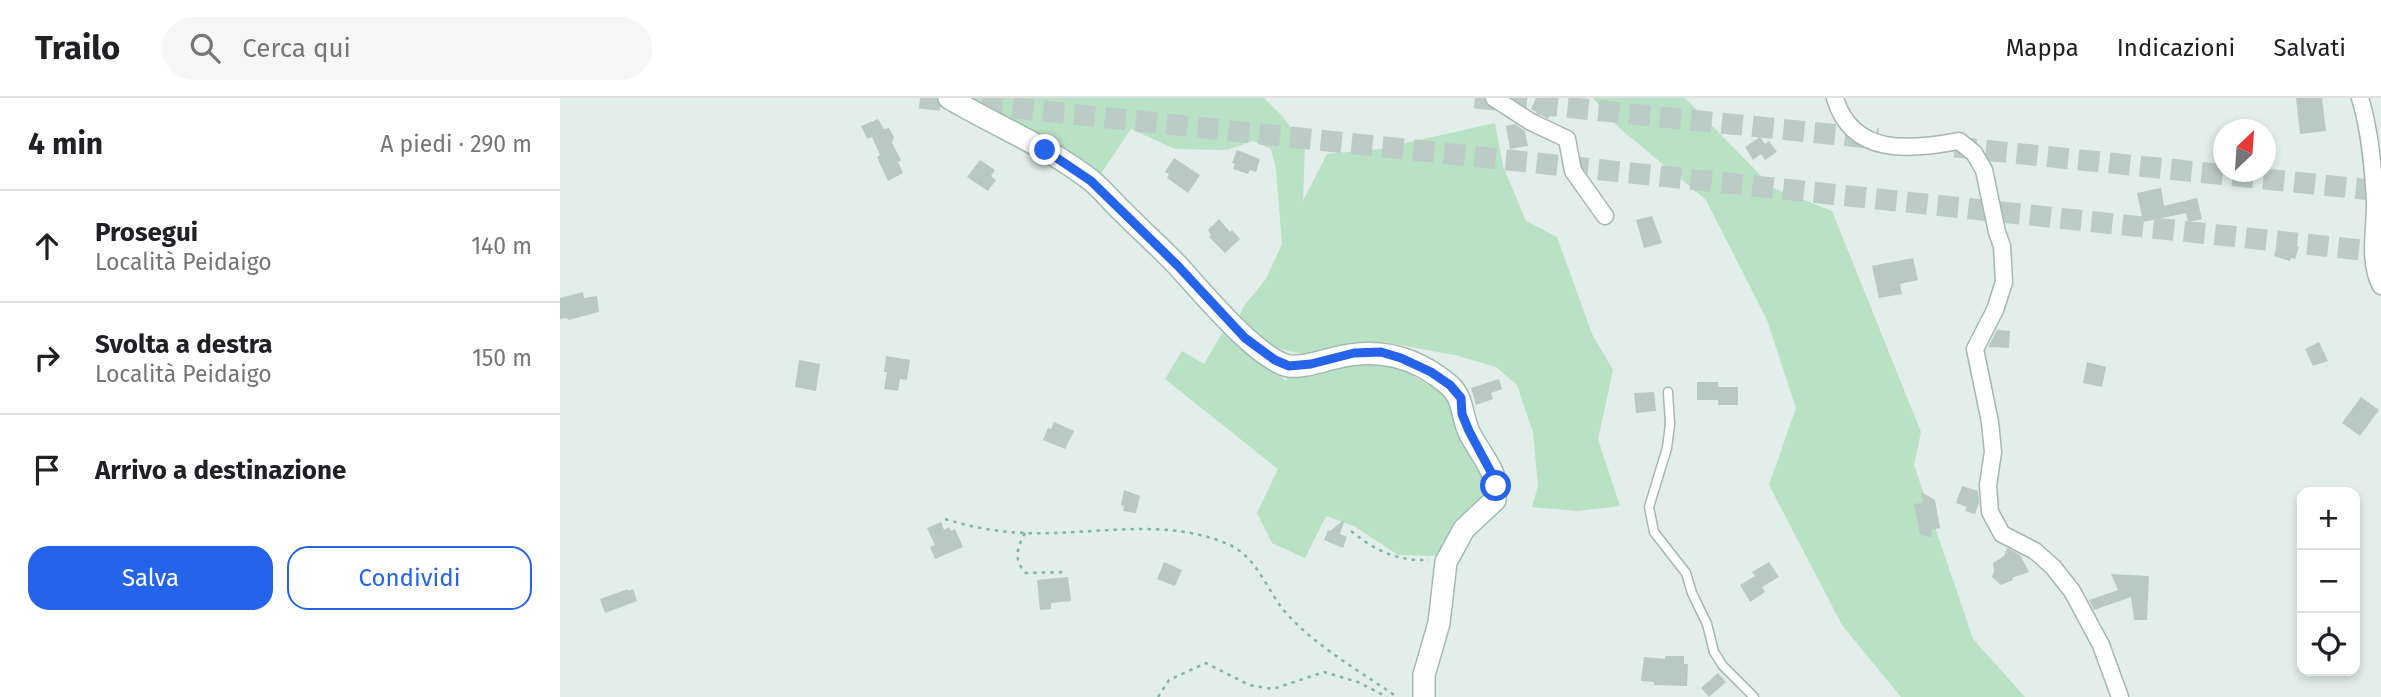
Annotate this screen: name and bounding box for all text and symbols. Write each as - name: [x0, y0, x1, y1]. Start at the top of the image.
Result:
- search box: [162, 17, 652, 80]
- text: Trailo: [35, 28, 120, 68]
- icon: search: [186, 29, 224, 67]
- text: Cerca qui: [242, 33, 351, 64]
- text: Mappa: [2006, 34, 2079, 62]
- text: Indicazioni: [2117, 34, 2235, 62]
- text: Salvati: [2273, 34, 2346, 62]
- north arrow: [2213, 119, 2276, 182]
- text: 4 min: [28, 126, 103, 162]
- text: A piedi · 290 m: [380, 130, 532, 158]
- route end: [1029, 134, 1060, 165]
- text: Prosegui: [95, 217, 198, 248]
- icon: ahead: [28, 227, 66, 265]
- text: 140 m: [471, 232, 532, 260]
- text: Località Peidaigo: [95, 248, 272, 276]
- text: Svolta a destra: [95, 329, 273, 360]
- icon: right: [28, 339, 66, 377]
- text: 150 m: [472, 344, 532, 372]
- text: Località Peidaigo: [95, 360, 272, 388]
- icon: arrive: [28, 451, 66, 489]
- text: Arrivo a destinazione: [95, 455, 346, 486]
- route start: [1480, 470, 1511, 501]
- map controls: [2297, 487, 2360, 676]
- button: +: [2297, 487, 2360, 550]
- button: Salva: [28, 546, 273, 610]
- button: Condividi: [287, 546, 532, 610]
- button: −: [2297, 550, 2360, 613]
- button: locate: [2297, 613, 2360, 676]

